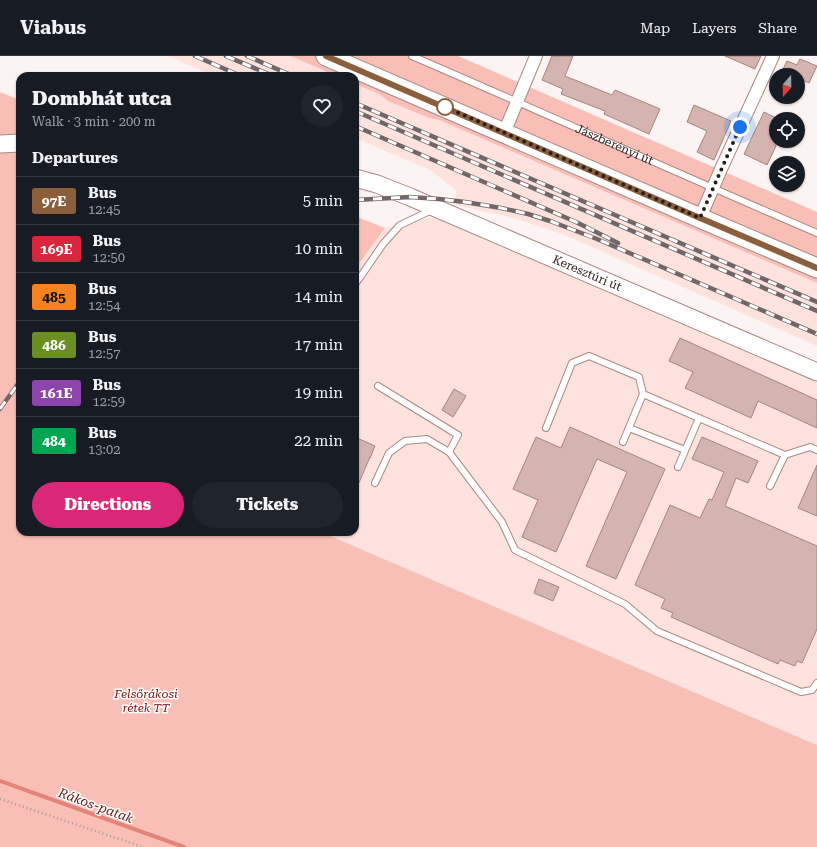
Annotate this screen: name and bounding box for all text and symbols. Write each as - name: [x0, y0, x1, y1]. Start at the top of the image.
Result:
- text: Viabus: [20, 16, 86, 39]
- text: Map: [640, 20, 670, 36]
- text: Layers: [692, 20, 736, 36]
- text: Share: [758, 20, 797, 36]
- north arrow: [769, 68, 805, 104]
- map controls: [769, 68, 805, 192]
- button: heart: [301, 85, 343, 127]
- text: Dombhát utca: [32, 87, 171, 110]
- unlabelled marker: [436, 98, 454, 116]
- button: locate: [769, 112, 805, 148]
- text: Walk · 3 min · 200 m: [32, 114, 156, 129]
- your location: [730, 117, 750, 137]
- street label: Jászberényi út: [573, 121, 656, 168]
- text: Departures: [32, 149, 118, 167]
- button: layers: [769, 156, 805, 192]
- text: Bus: [88, 184, 116, 202]
- text: 5 min: [303, 192, 343, 210]
- text: 97E: [42, 193, 66, 209]
- text: 12:45: [88, 202, 120, 217]
- text: Bus: [93, 232, 121, 250]
- text: 10 min: [294, 240, 343, 258]
- text: 169E: [40, 241, 73, 257]
- text: 12:50: [93, 250, 125, 265]
- street label: Keresztúri út: [550, 252, 624, 294]
- text: Bus: [88, 280, 116, 298]
- text: 14 min: [294, 288, 343, 306]
- text: 485: [42, 289, 66, 305]
- text: 12:54: [88, 298, 120, 313]
- text: Bus: [88, 328, 116, 346]
- text: 17 min: [294, 336, 343, 354]
- text: 486: [42, 337, 66, 353]
- text: 12:57: [88, 346, 120, 361]
- text: Bus: [93, 376, 121, 394]
- text: 19 min: [294, 384, 343, 402]
- text: 161E: [40, 385, 73, 401]
- text: 12:59: [93, 394, 125, 409]
- text: Bus: [88, 424, 116, 442]
- text: 22 min: [294, 432, 343, 450]
- text: 484: [42, 433, 66, 449]
- text: 13:02: [88, 442, 120, 457]
- button: Directions: [32, 482, 184, 528]
- button: Tickets: [192, 482, 343, 528]
- park label: Felsőrákosi rétek TT: [113, 687, 178, 715]
- water label: Rákos-patak: [56, 785, 136, 826]

